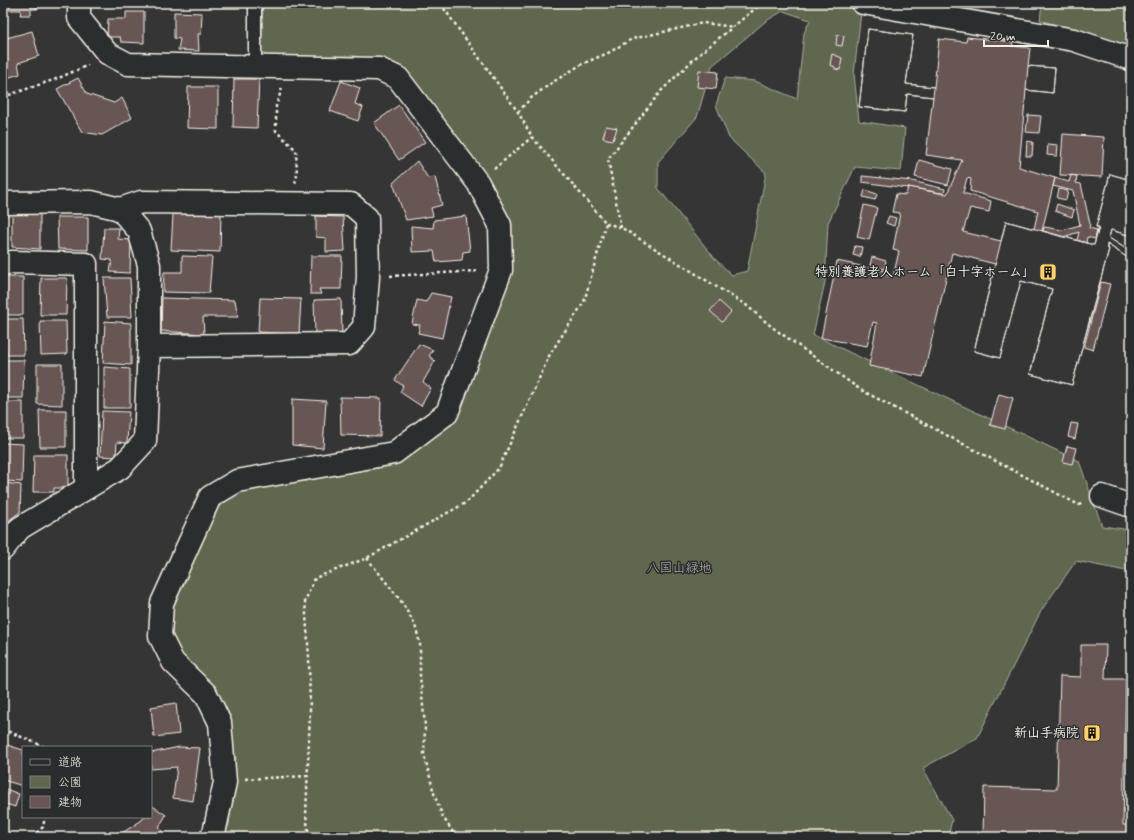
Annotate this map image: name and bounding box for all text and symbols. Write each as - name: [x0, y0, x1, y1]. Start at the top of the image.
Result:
- scale bar: [984, 22, 1048, 48]
- text: 20 m: [990, 29, 1016, 45]
- building icon: 特別養護老人ホーム「白十字ホーム」: [1038, 262, 1058, 282]
- place label: 特別養護老人ホーム「白十字ホーム」: [815, 264, 1035, 281]
- park label: 八国山緑地: [646, 560, 712, 577]
- building icon: 新山手病院: [1082, 723, 1102, 743]
- place label: 新山手病院: [1014, 725, 1079, 742]
- legend: [22, 746, 152, 818]
- text: 道路: [58, 755, 82, 771]
- text: 公園: [58, 775, 82, 791]
- text: 建物: [58, 795, 82, 811]

